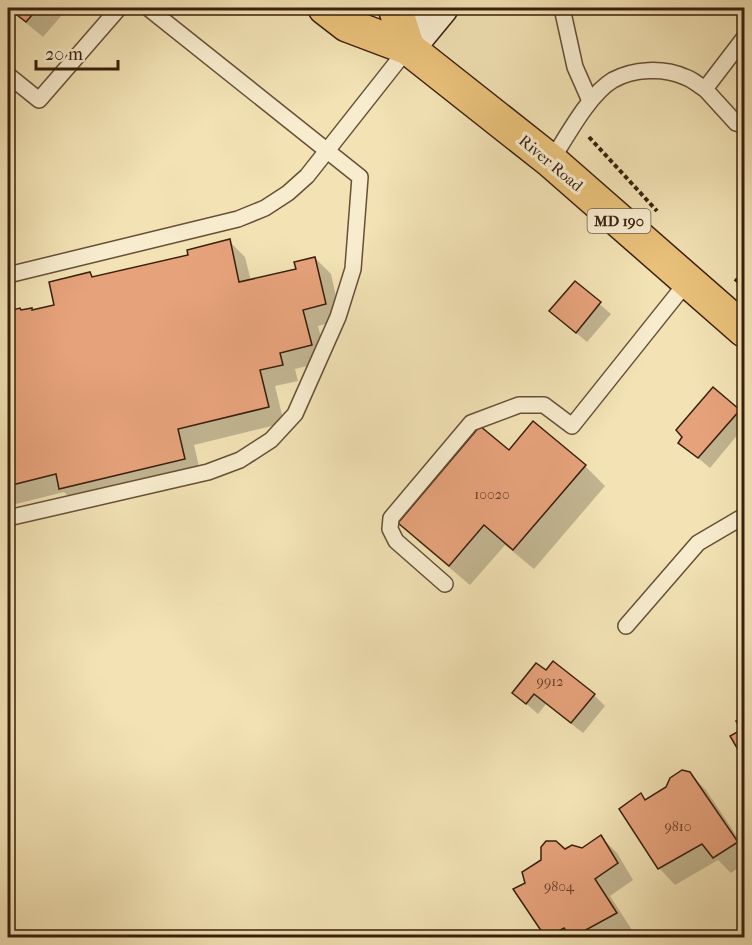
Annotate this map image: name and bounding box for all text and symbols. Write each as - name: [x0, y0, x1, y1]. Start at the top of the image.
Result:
- scale bar: [36, 33, 118, 71]
- text: 20 m: [45, 44, 83, 65]
- street label: River Road: [515, 131, 587, 195]
- road number: MD 190: [588, 209, 650, 233]
- house number: 10020: [474, 486, 510, 503]
- house number: 9912: [537, 673, 563, 690]
- house number: 9810: [664, 818, 692, 835]
- house number: 9804: [544, 878, 575, 895]

